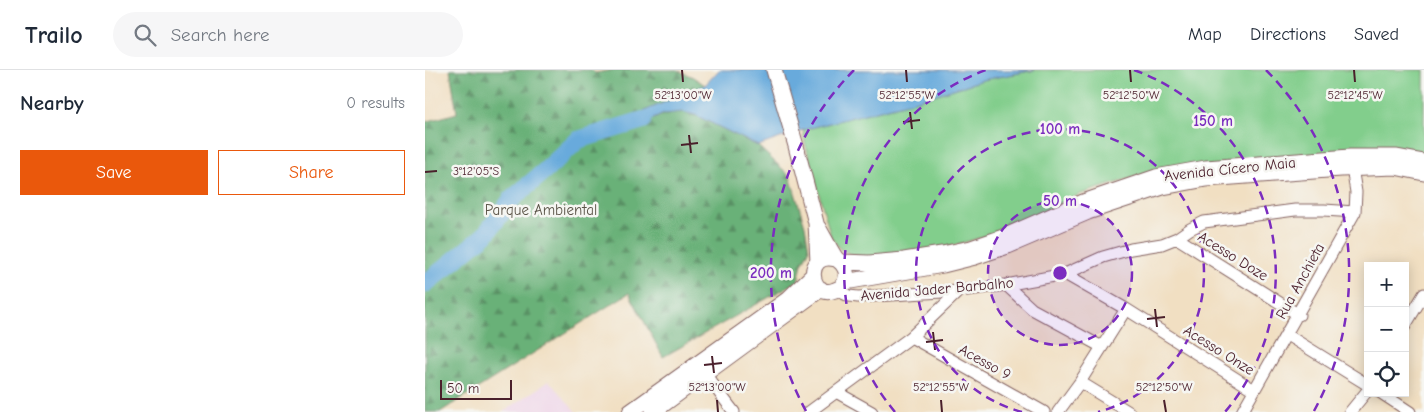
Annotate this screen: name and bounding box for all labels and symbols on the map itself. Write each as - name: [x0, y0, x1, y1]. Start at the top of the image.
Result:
- text: 52°13'00"W: [654, 88, 712, 102]
- text: 52°12'55"W: [879, 88, 936, 102]
- text: 52°12'50"W: [1103, 88, 1160, 102]
- text: 52°12'45"W: [1327, 88, 1383, 102]
- text: 150 m: [1193, 112, 1233, 130]
- text: 100 m: [1040, 120, 1080, 138]
- street label: Avenida Cícero Maia: [1163, 153, 1297, 185]
- text: 3°12'05"S: [453, 164, 499, 178]
- text: 50 m: [1043, 192, 1077, 210]
- park label: Parque Ambiental: [485, 201, 597, 219]
- street label: Acesso Doze: [1195, 227, 1272, 285]
- street label: Rua Anchieta: [1272, 240, 1328, 322]
- text: 200 m: [750, 264, 792, 282]
- centre of rings: [1051, 264, 1069, 282]
- street label: Avenida Jader Barbalho: [860, 273, 1014, 305]
- street label: Acesso Onze: [1180, 321, 1258, 379]
- street label: Acesso 9: [956, 340, 1014, 384]
- scale bar: [440, 377, 513, 400]
- text: 52°13'00"W: [688, 380, 746, 394]
- text: 52°12'55"W: [913, 380, 970, 394]
- text: 52°12'50"W: [1136, 380, 1193, 394]

